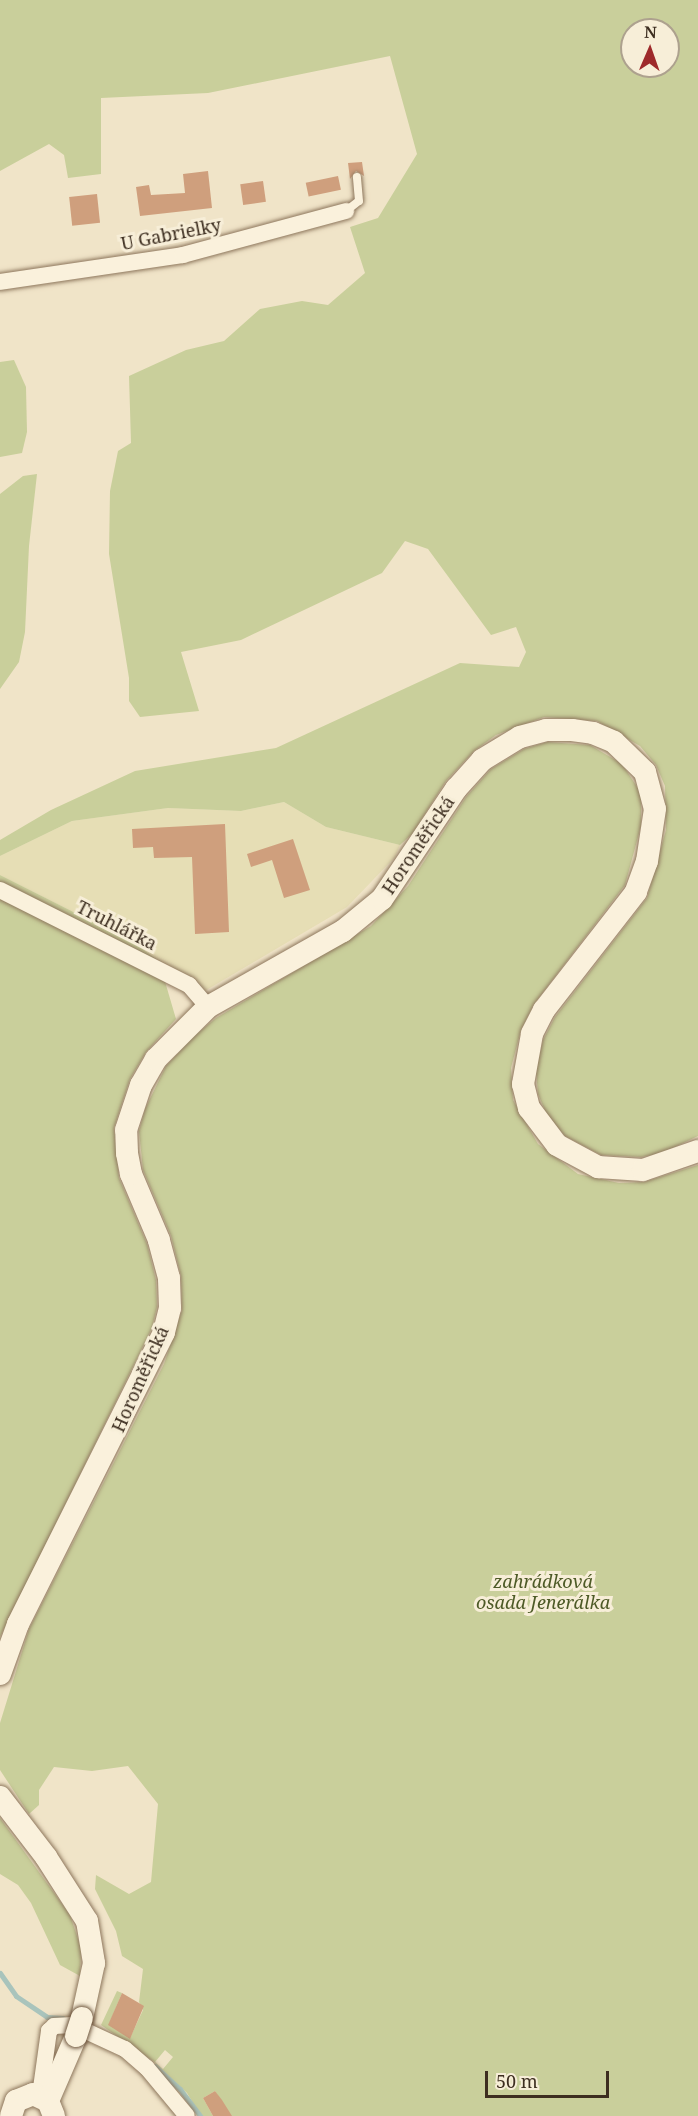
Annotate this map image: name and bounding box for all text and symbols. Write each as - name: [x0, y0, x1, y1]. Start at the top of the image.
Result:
- north arrow: [620, 18, 680, 78]
- text: N: [644, 21, 657, 43]
- street label: U Gabrielky: [119, 214, 223, 254]
- street label: Horoměřická: [377, 792, 459, 898]
- street label: Truhlářka: [73, 896, 161, 954]
- street label: Horoměřická: [107, 1323, 173, 1435]
- park label: zahrádková osada Jenerálka: [476, 1571, 610, 1614]
- scale bar: [488, 2059, 612, 2097]
- text: 50 m: [496, 2069, 538, 2093]

